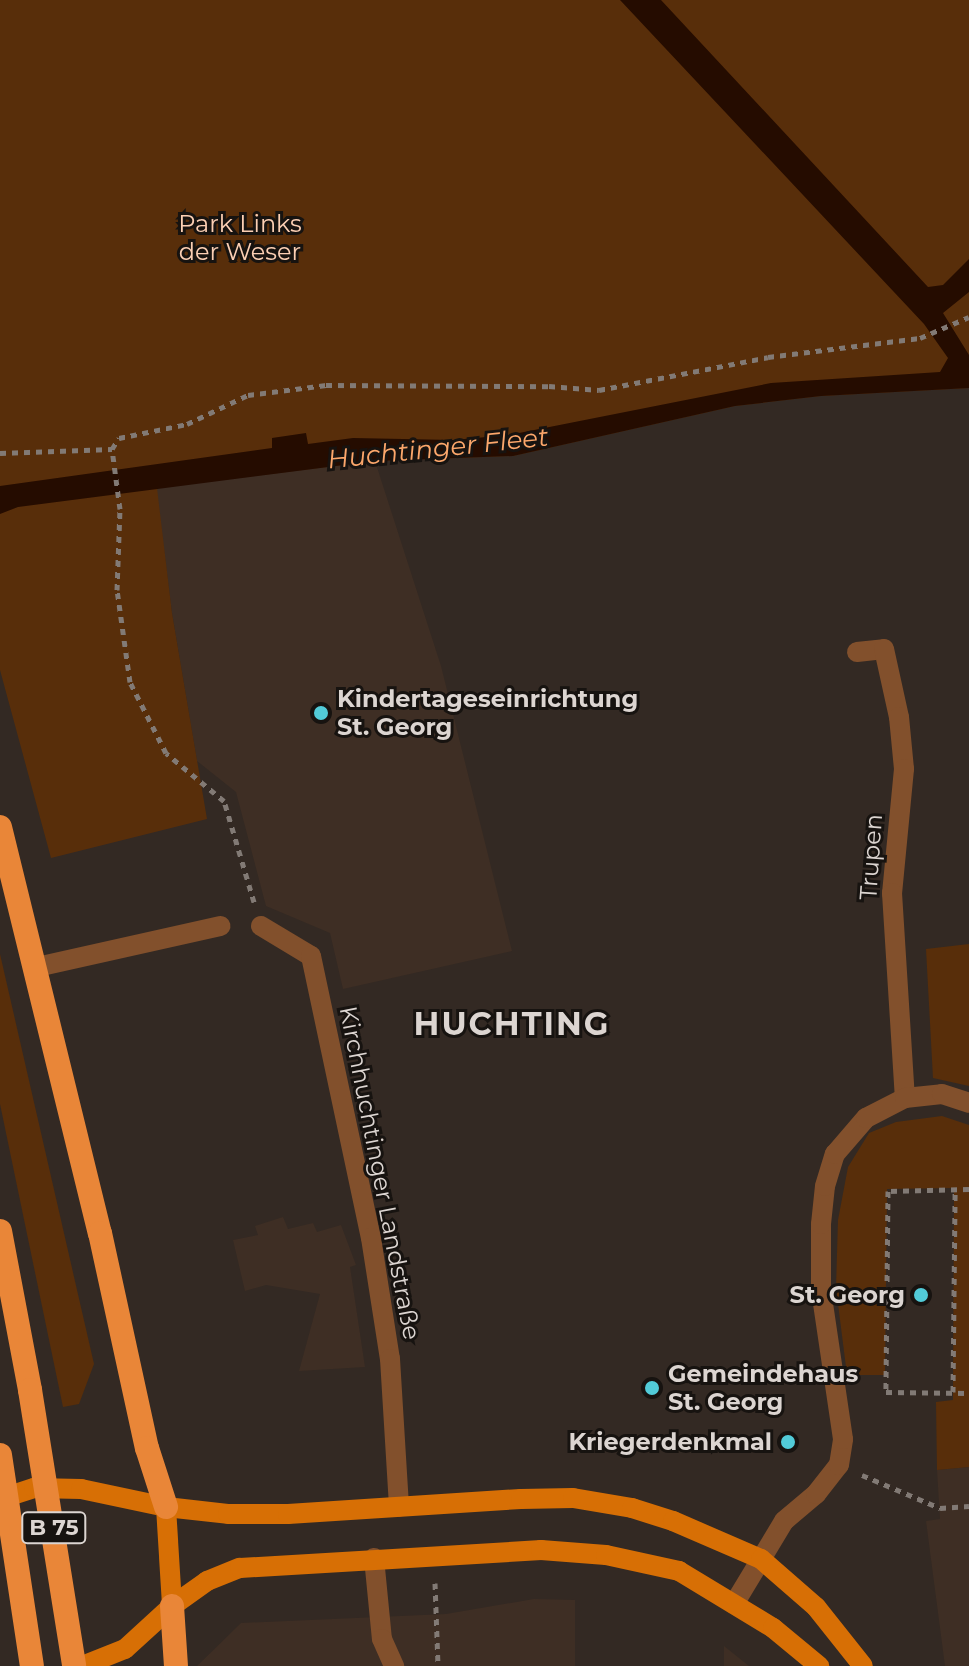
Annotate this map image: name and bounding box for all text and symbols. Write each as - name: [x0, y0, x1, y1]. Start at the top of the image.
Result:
- park label: Park Links der Weser: [178, 210, 302, 266]
- water label: Huchtinger Fleet: [326, 422, 550, 476]
- place label: Kindertageseinrichtung St. Georg: [337, 685, 638, 741]
- marker: Kindertageseinrichtung St. Georg: [312, 704, 330, 722]
- street label: Trupen: [854, 813, 888, 901]
- street label: Kirchhuchtinger Landstraße: [334, 1004, 426, 1342]
- district label: HUCHTING: [414, 1005, 610, 1043]
- place label: St. Georg: [790, 1281, 905, 1309]
- marker: St. Georg: [912, 1286, 930, 1304]
- place label: Gemeindehaus St. Georg: [668, 1360, 858, 1416]
- marker: Gemeindehaus St. Georg: [643, 1379, 661, 1397]
- place label: Kriegerdenkmal: [569, 1428, 772, 1456]
- marker: Kriegerdenkmal: [779, 1433, 797, 1451]
- road number: B 75: [20, 1510, 88, 1546]

